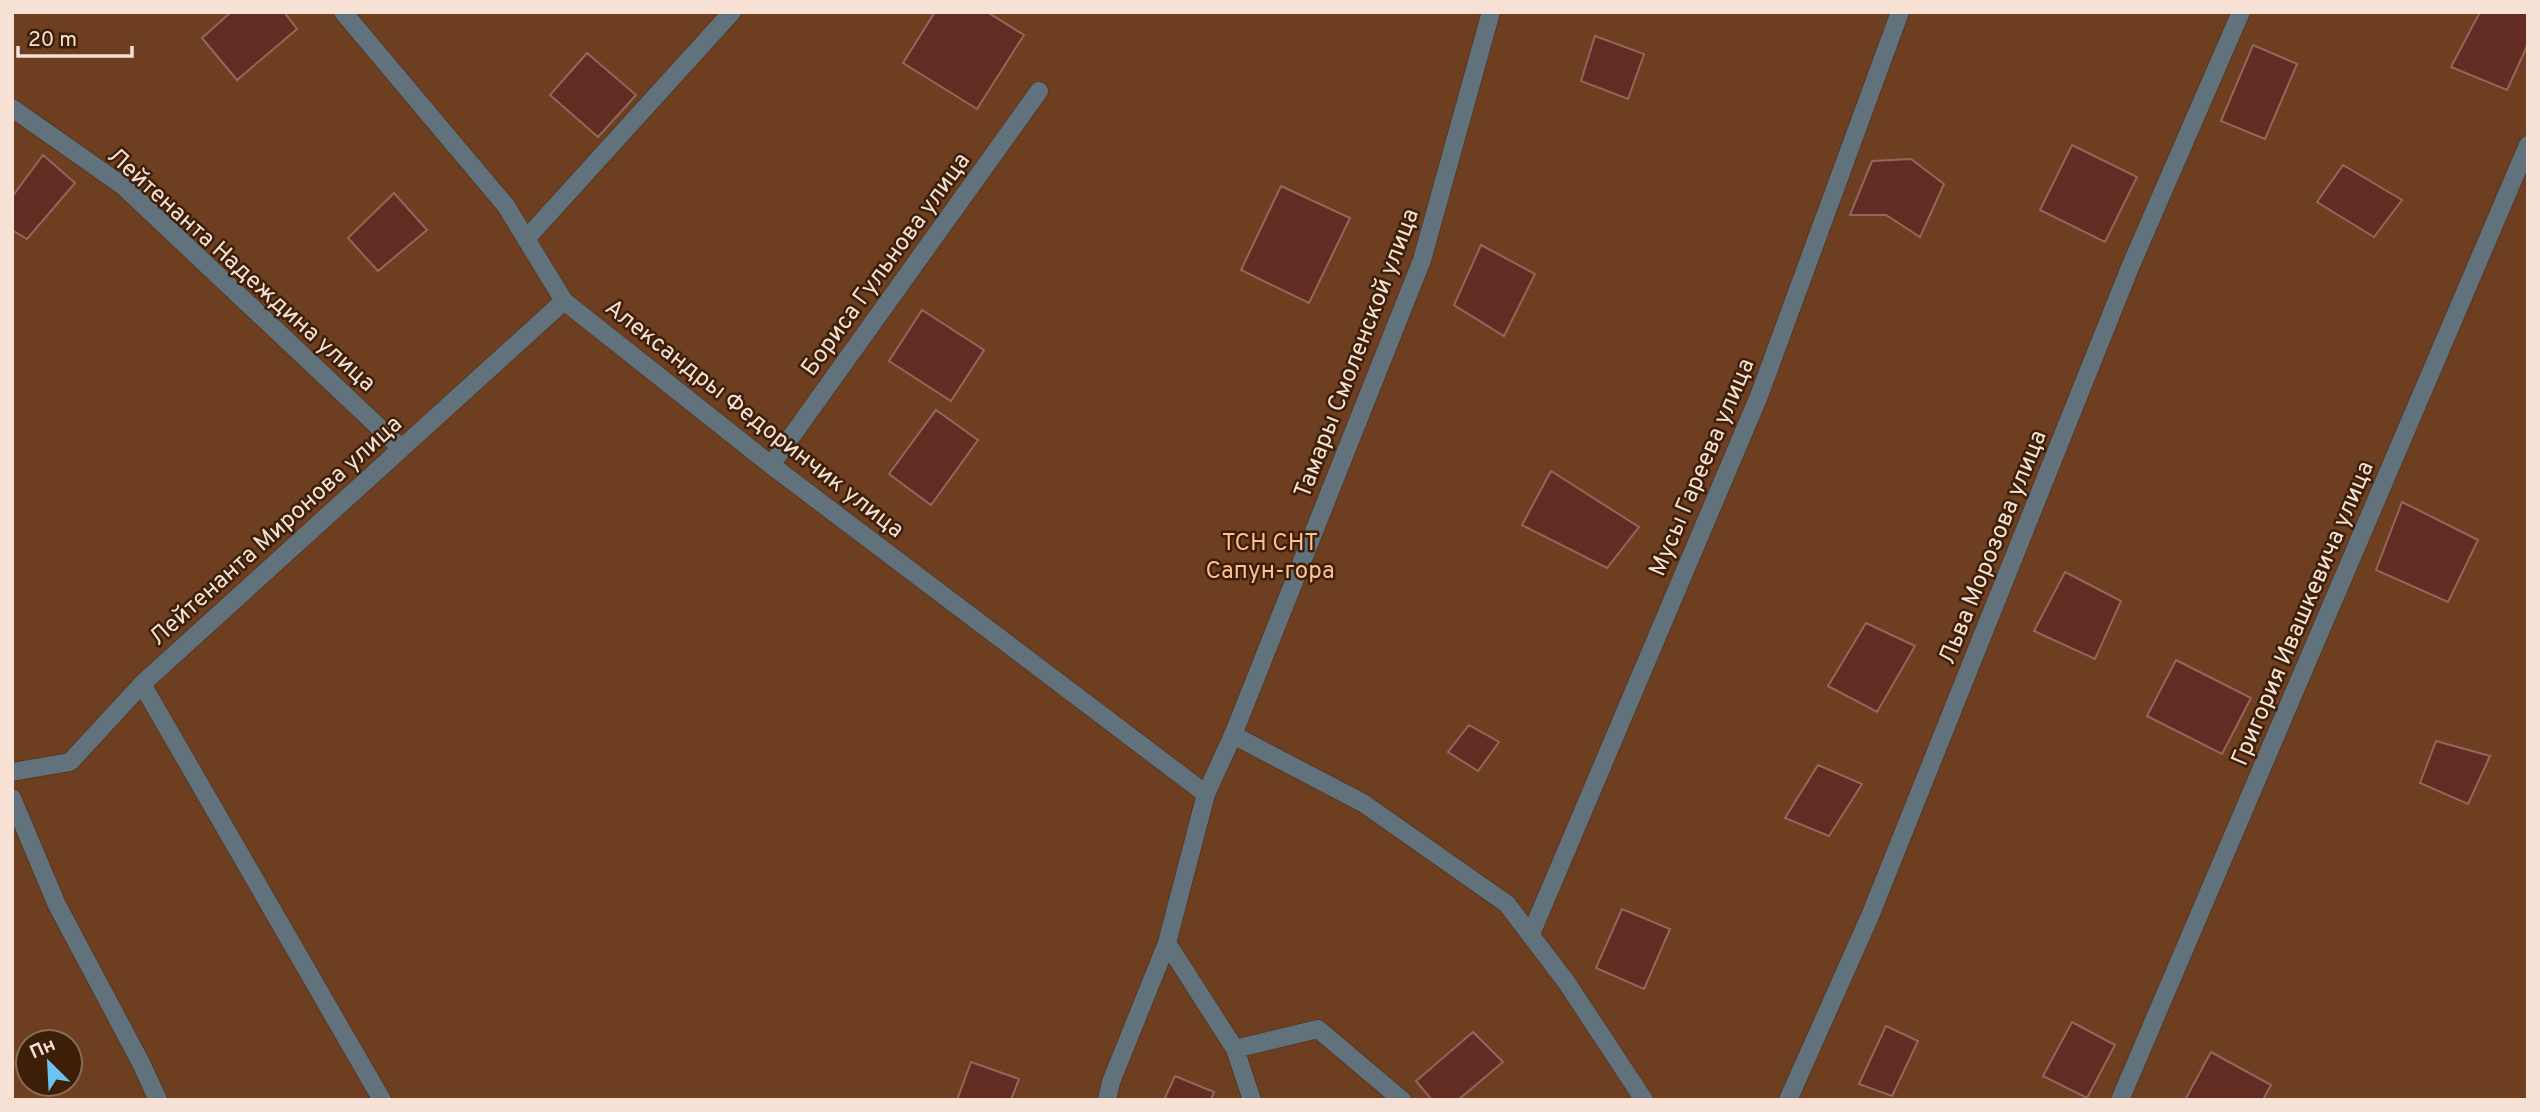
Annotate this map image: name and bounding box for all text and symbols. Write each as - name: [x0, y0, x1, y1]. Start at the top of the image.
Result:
- scale bar: [18, 14, 131, 58]
- text: 20 m: [28, 27, 77, 54]
- street label: Лейтенанта Надеждина улица: [100, 142, 381, 399]
- street label: Бориса Гульнова улица: [795, 148, 978, 383]
- street label: Тамары Смоленской улица: [1289, 205, 1427, 503]
- street label: Александры Федоринчик улица: [598, 293, 909, 546]
- street label: Мусы Гареева улица: [1643, 354, 1762, 581]
- street label: Лейтенанта Миронова улица: [144, 410, 409, 653]
- street label: Льва Морозова улица: [1933, 426, 2055, 669]
- street label: Григория Ивашкевича улица: [2226, 457, 2382, 771]
- park label: ТСН СНТ Сапун-гора: [1205, 529, 1335, 587]
- north arrow: [14, 1028, 84, 1098]
- text: Пн: [26, 1033, 59, 1065]

